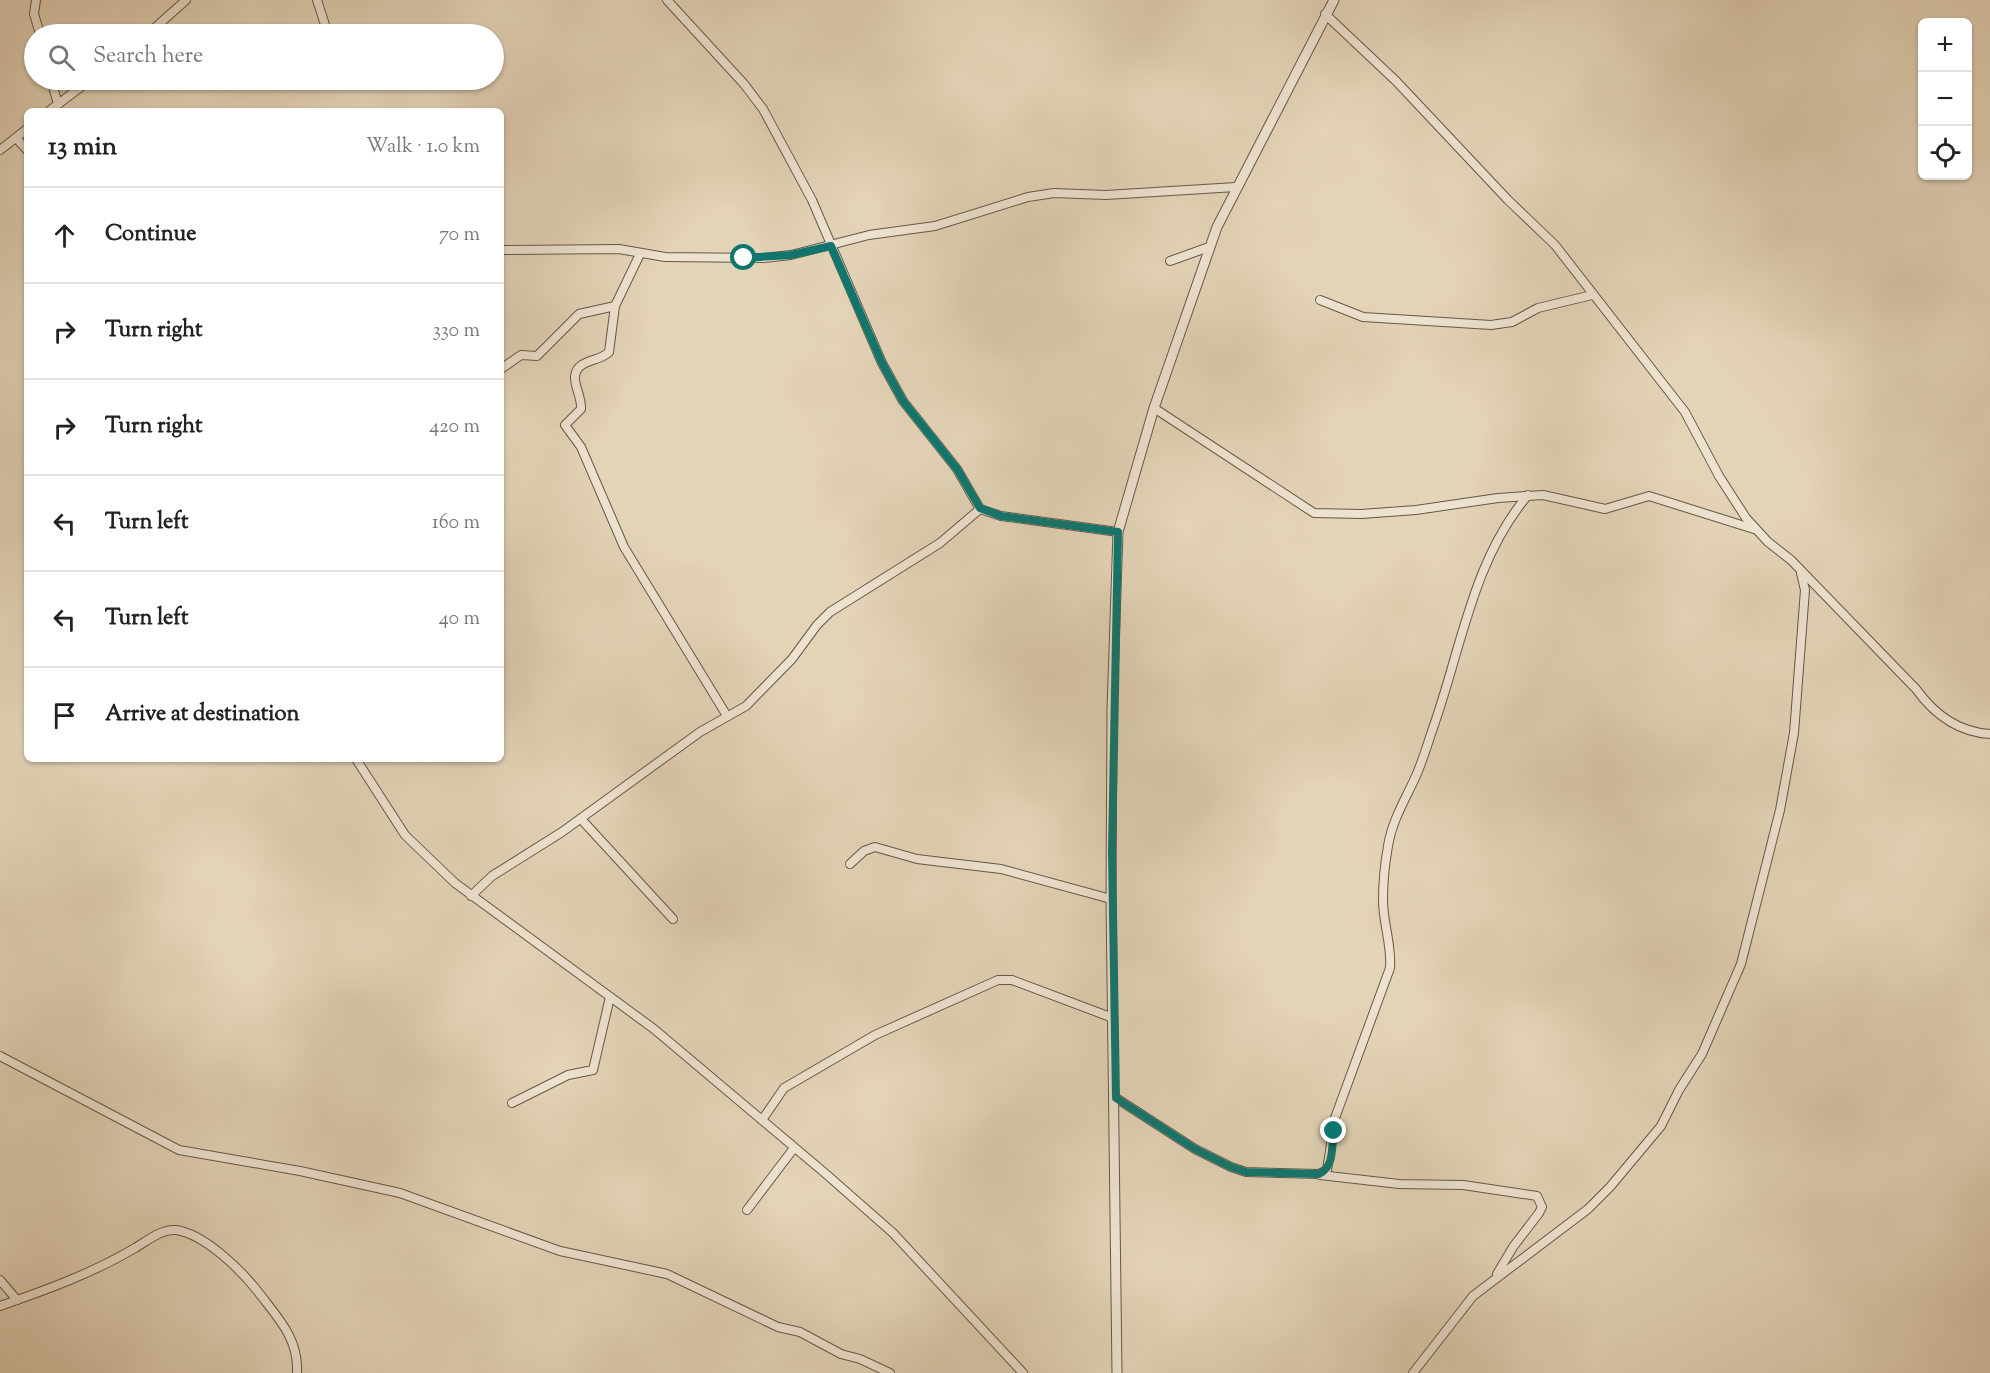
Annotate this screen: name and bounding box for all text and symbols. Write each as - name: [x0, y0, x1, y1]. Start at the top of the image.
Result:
- map controls: [1918, 18, 1972, 180]
- button: +: [1918, 18, 1972, 72]
- search box: [24, 24, 504, 90]
- icon: search: [45, 41, 78, 74]
- text: Search here: [93, 41, 203, 73]
- button: −: [1918, 72, 1972, 126]
- button: locate: [1918, 126, 1972, 180]
- text: 13 min: [48, 129, 117, 166]
- text: Walk · 1.0 km: [366, 133, 480, 162]
- icon: ahead: [48, 219, 81, 252]
- text: Continue: [105, 219, 196, 251]
- text: 70 m: [439, 221, 480, 250]
- route start: [730, 244, 756, 270]
- icon: right: [48, 315, 81, 348]
- text: Turn right: [105, 315, 202, 347]
- text: 330 m: [433, 317, 480, 346]
- icon: right: [48, 411, 81, 444]
- text: Turn right: [105, 411, 202, 443]
- text: 420 m: [429, 413, 480, 442]
- icon: left: [48, 507, 81, 540]
- text: Turn left: [105, 507, 188, 539]
- text: 160 m: [432, 509, 480, 538]
- icon: left: [48, 603, 81, 636]
- text: Turn left: [105, 603, 188, 635]
- text: 40 m: [439, 605, 480, 634]
- icon: arrive: [48, 699, 81, 732]
- text: Arrive at destination: [105, 699, 300, 731]
- route end: [1320, 1117, 1346, 1143]

